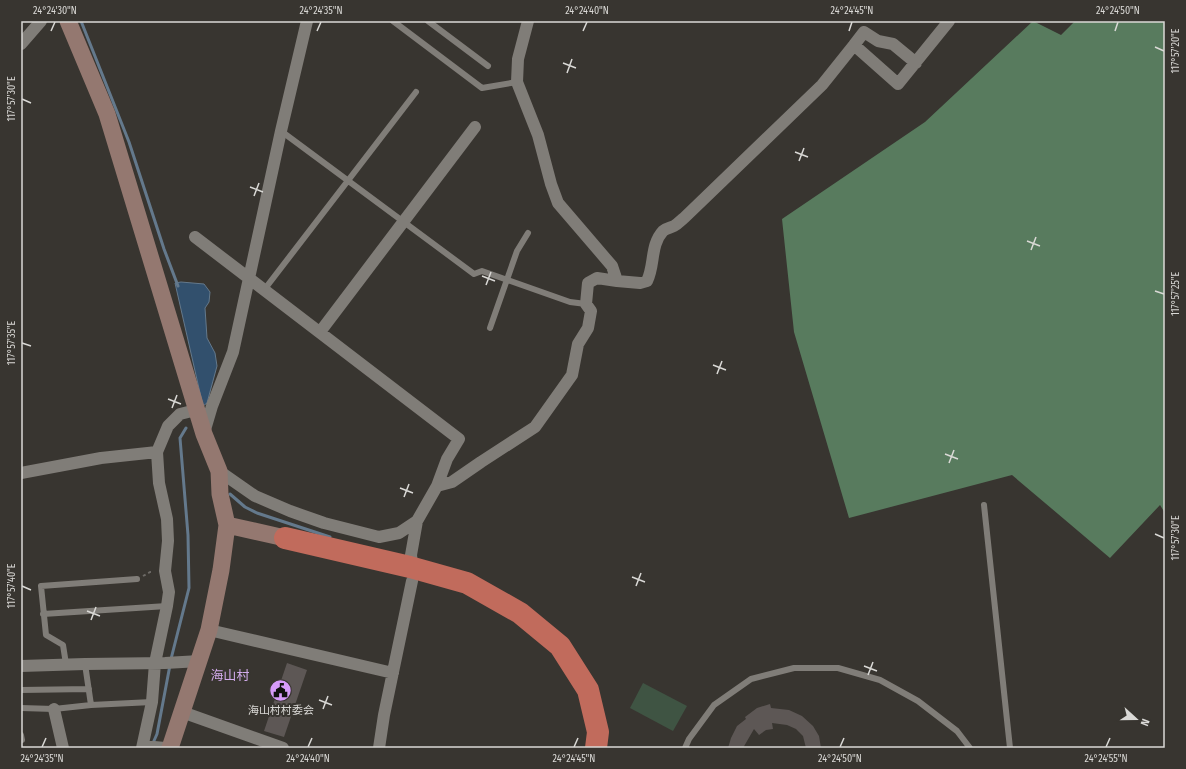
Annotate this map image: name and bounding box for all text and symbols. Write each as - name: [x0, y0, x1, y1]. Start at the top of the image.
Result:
- text: 24°24'30"N: [33, 5, 77, 17]
- text: 24°24'35"N: [300, 5, 342, 17]
- text: 24°24'40"N: [565, 5, 609, 17]
- text: 24°24'45"N: [831, 5, 873, 17]
- text: 24°24'50"N: [1096, 5, 1140, 17]
- text: 117°57'20"E: [1170, 28, 1182, 74]
- text: 117°57'30"E: [6, 76, 18, 122]
- text: 117°57'25"E: [1170, 272, 1182, 316]
- text: 117°57'35"E: [6, 321, 18, 365]
- text: 117°57'30"E: [1170, 515, 1182, 561]
- text: 117°57'40"E: [6, 563, 18, 609]
- district label: 海山村: [210, 668, 250, 683]
- public building icon: 海山村村委会: [268, 677, 294, 703]
- north arrow: [1116, 699, 1156, 739]
- place label: 海山村村委会: [248, 704, 314, 717]
- text: N: [1138, 717, 1152, 728]
- text: 24°24'35"N: [21, 753, 63, 765]
- text: 24°24'40"N: [286, 753, 330, 765]
- text: 24°24'45"N: [553, 753, 595, 765]
- text: 24°24'50"N: [818, 753, 862, 765]
- text: 24°24'55"N: [1085, 753, 1128, 765]

